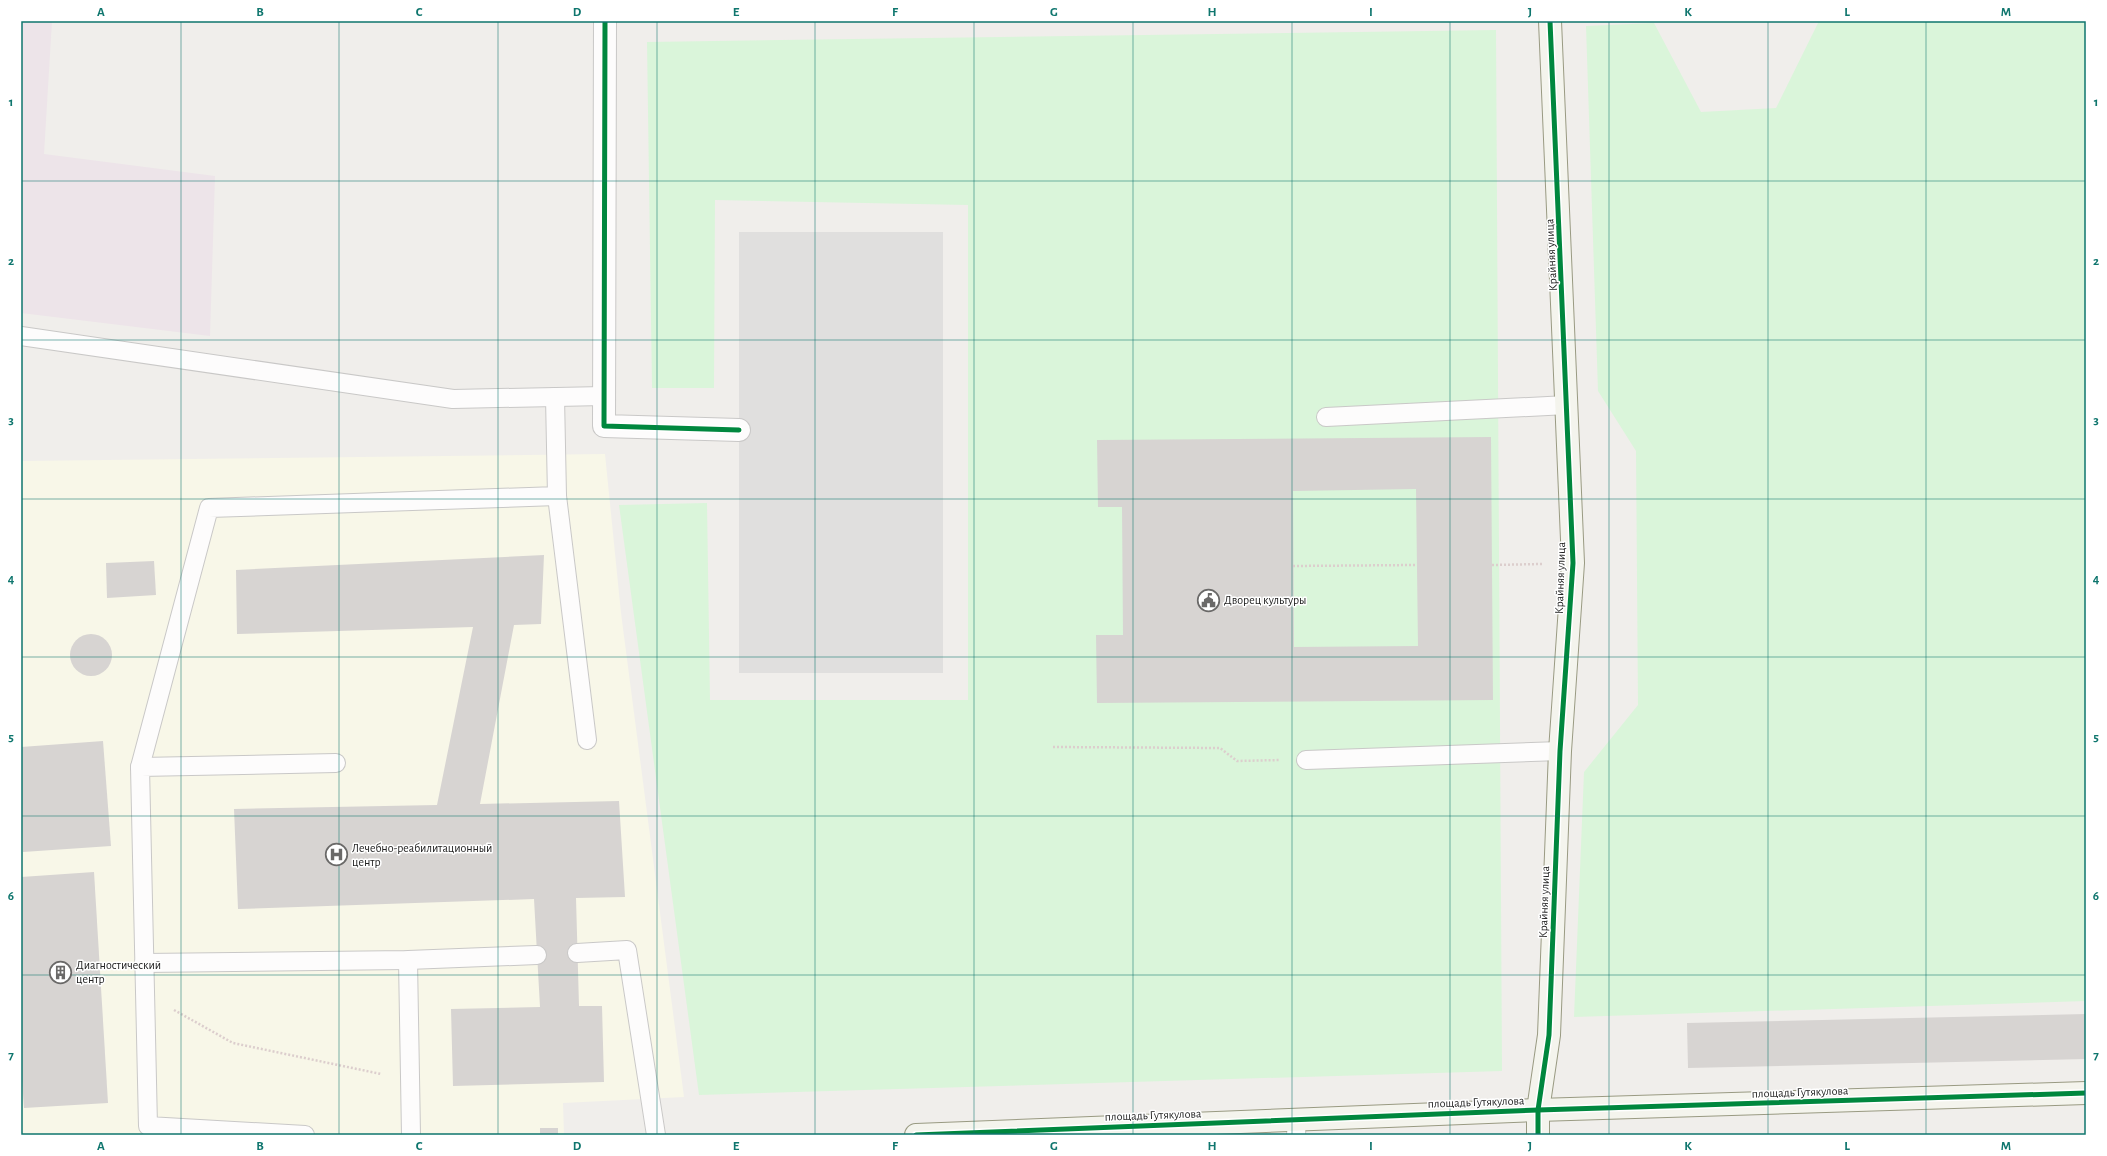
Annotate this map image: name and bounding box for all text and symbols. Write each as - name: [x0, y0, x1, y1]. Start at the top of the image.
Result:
- text: A: [97, 6, 105, 19]
- text: B: [256, 6, 264, 19]
- text: C: [416, 6, 423, 19]
- text: D: [573, 6, 582, 19]
- text: E: [733, 6, 740, 19]
- text: F: [892, 6, 899, 19]
- text: G: [1050, 6, 1058, 19]
- text: H: [1207, 6, 1217, 19]
- text: I: [1369, 6, 1373, 19]
- text: J: [1528, 6, 1532, 19]
- text: K: [1684, 6, 1692, 19]
- text: L: [1844, 6, 1850, 19]
- text: M: [2001, 6, 2011, 19]
- text: 1: [9, 96, 13, 109]
- text: 1: [2094, 96, 2098, 109]
- street label: Крайняя улица: [1543, 218, 1560, 291]
- text: 2: [8, 255, 14, 268]
- text: 2: [2093, 255, 2099, 268]
- text: 3: [8, 414, 14, 427]
- text: 3: [2093, 414, 2099, 427]
- street label: Крайняя улица: [1553, 541, 1568, 614]
- text: 4: [8, 573, 15, 586]
- text: 4: [2093, 573, 2100, 586]
- public building icon: Дворец культуры: [1195, 587, 1221, 613]
- place label: Дворец культуры: [1224, 594, 1307, 607]
- text: 5: [8, 731, 14, 744]
- text: 5: [2093, 731, 2099, 744]
- hospital icon: Лечебно-реабилитационный центр: [324, 842, 350, 868]
- place label: Лечебно-реабилитационный центр: [352, 842, 492, 868]
- street label: Крайняя улица: [1537, 865, 1552, 938]
- text: 6: [8, 890, 14, 903]
- text: 6: [2093, 890, 2099, 903]
- building icon: Диагностический центр: [47, 959, 73, 985]
- place label: Диагностический центр: [76, 959, 161, 985]
- text: 7: [8, 1049, 14, 1062]
- text: 7: [2093, 1049, 2099, 1062]
- street label: площадь Гутякулова: [1751, 1084, 1849, 1101]
- street label: площадь Гутякулова: [1427, 1094, 1525, 1111]
- street label: площадь Гутякулова: [1104, 1107, 1202, 1124]
- text: A: [97, 1140, 105, 1153]
- text: B: [256, 1140, 264, 1153]
- text: C: [416, 1140, 423, 1153]
- text: D: [573, 1140, 582, 1153]
- text: E: [733, 1140, 740, 1153]
- text: F: [892, 1140, 899, 1153]
- text: G: [1050, 1140, 1058, 1153]
- text: H: [1207, 1140, 1217, 1153]
- text: I: [1369, 1140, 1373, 1153]
- text: J: [1528, 1140, 1532, 1153]
- text: K: [1684, 1140, 1692, 1153]
- text: L: [1844, 1140, 1850, 1153]
- text: M: [2001, 1140, 2011, 1153]

